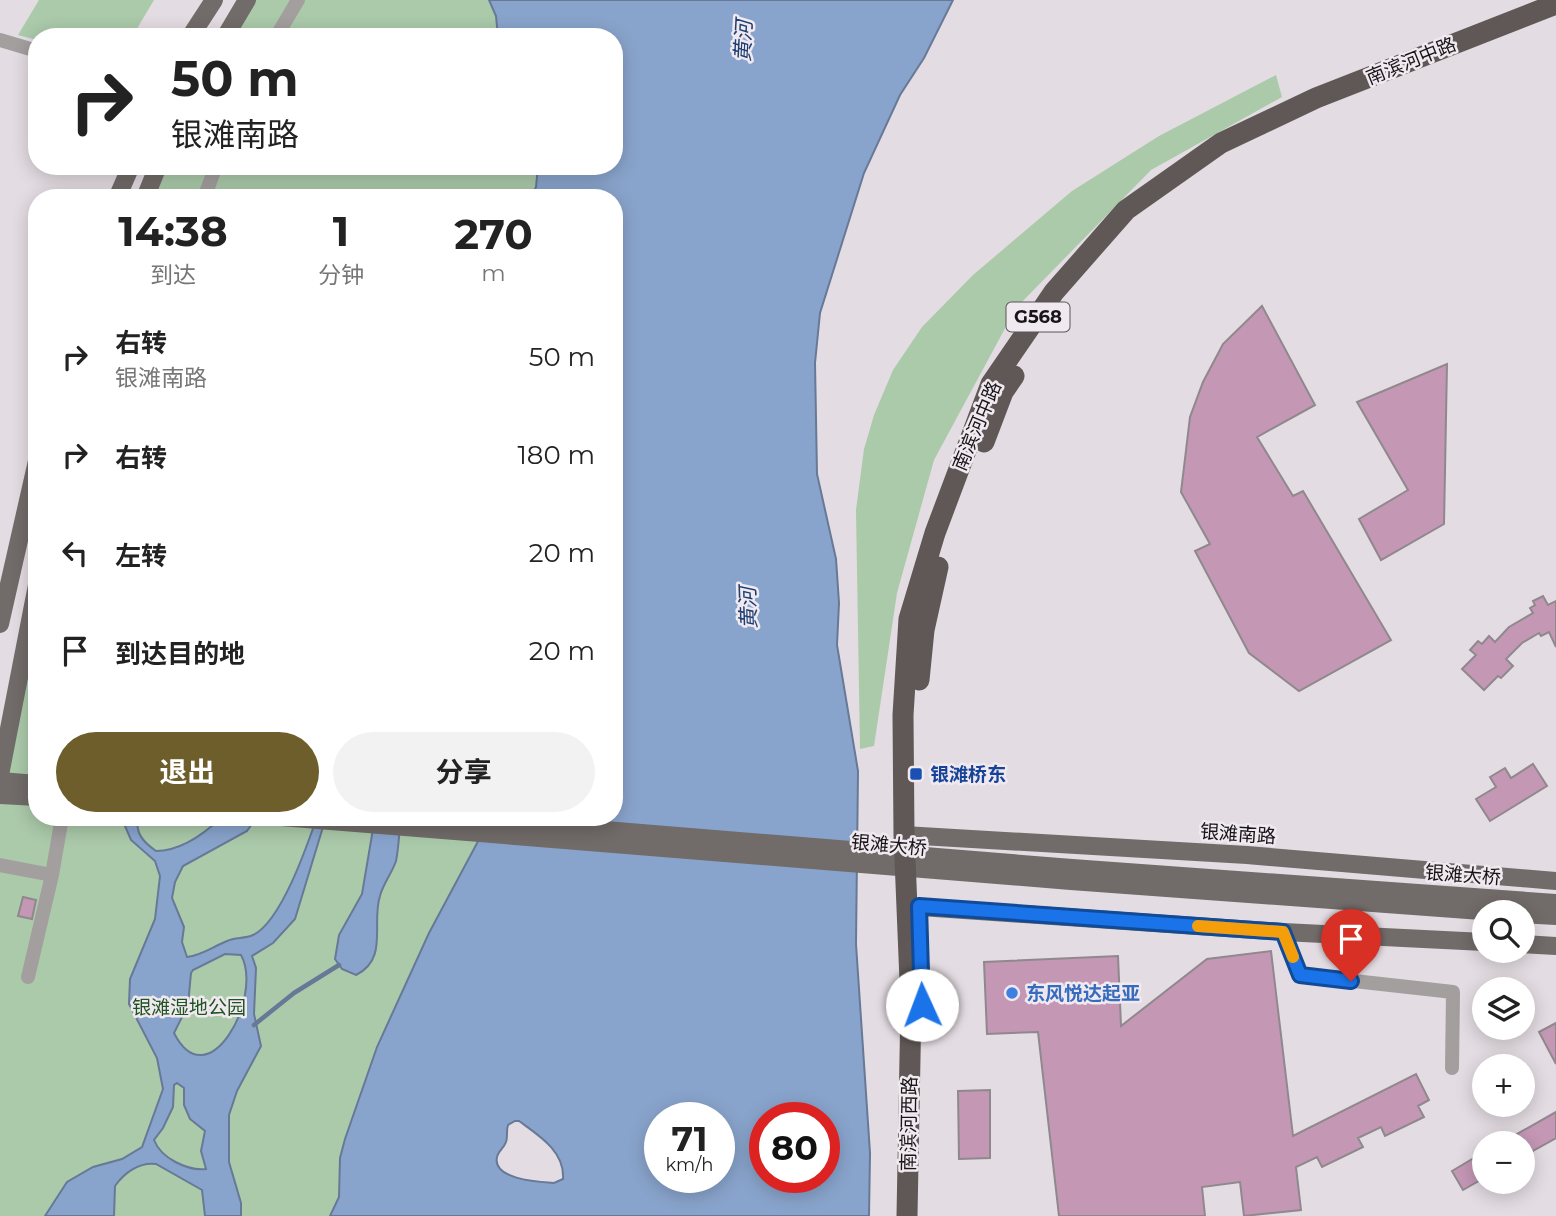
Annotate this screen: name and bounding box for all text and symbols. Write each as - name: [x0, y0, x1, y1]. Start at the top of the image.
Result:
- water label: 黄河: [729, 15, 757, 63]
- street label: 南滨河中路: [1363, 33, 1459, 89]
- text: 50 m: [171, 49, 299, 108]
- icon: right: [56, 56, 147, 147]
- text: 银滩南路: [171, 115, 299, 154]
- text: 14:38: [118, 205, 228, 257]
- text: 1: [333, 205, 349, 257]
- text: 270: [454, 208, 533, 260]
- text: m: [481, 259, 506, 287]
- text: 到达: [150, 261, 196, 289]
- text: 分钟: [318, 261, 364, 289]
- road number: G568: [1006, 302, 1070, 332]
- text: 右转: [115, 327, 167, 359]
- icon: right: [56, 338, 94, 376]
- text: 50 m: [529, 341, 595, 373]
- text: 银滩南路: [115, 364, 207, 392]
- street label: 南滨河中路: [948, 378, 1006, 474]
- icon: right: [56, 436, 94, 474]
- text: 180 m: [517, 439, 595, 471]
- text: 右转: [115, 442, 167, 474]
- icon: left: [56, 534, 94, 572]
- text: 20 m: [529, 537, 595, 569]
- text: 左转: [115, 540, 167, 572]
- water label: 黄河: [735, 583, 761, 629]
- icon: arrive: [56, 632, 94, 670]
- text: 20 m: [529, 635, 595, 667]
- text: 到达目的地: [115, 638, 245, 670]
- button: 退出: [56, 732, 319, 812]
- button: 分享: [333, 732, 595, 812]
- place label: 银滩桥东: [930, 763, 1006, 786]
- marker: 银滩桥东: [908, 766, 924, 782]
- street label: 银滩南路: [1199, 820, 1277, 848]
- street label: 银滩大桥: [850, 830, 928, 860]
- street label: 银滩大桥: [1424, 861, 1502, 889]
- map controls: [1472, 900, 1535, 1194]
- button: search: [1472, 900, 1535, 963]
- pin: [1321, 909, 1381, 981]
- icon: arrive: [1332, 920, 1370, 958]
- position arrow: [885, 968, 959, 1042]
- button: layers: [1472, 977, 1535, 1040]
- place label: 东风悦达起亚: [1026, 982, 1140, 1005]
- marker: 东风悦达起亚: [1004, 985, 1020, 1001]
- park label: 银滩湿地公园: [132, 996, 246, 1019]
- button: +: [1472, 1054, 1535, 1117]
- street label: 南滨河西路: [897, 1076, 921, 1172]
- speed limit sign: 80: [749, 1102, 840, 1193]
- text: 71: [672, 1117, 707, 1160]
- button: −: [1472, 1131, 1535, 1194]
- text: km/h: [665, 1154, 714, 1176]

